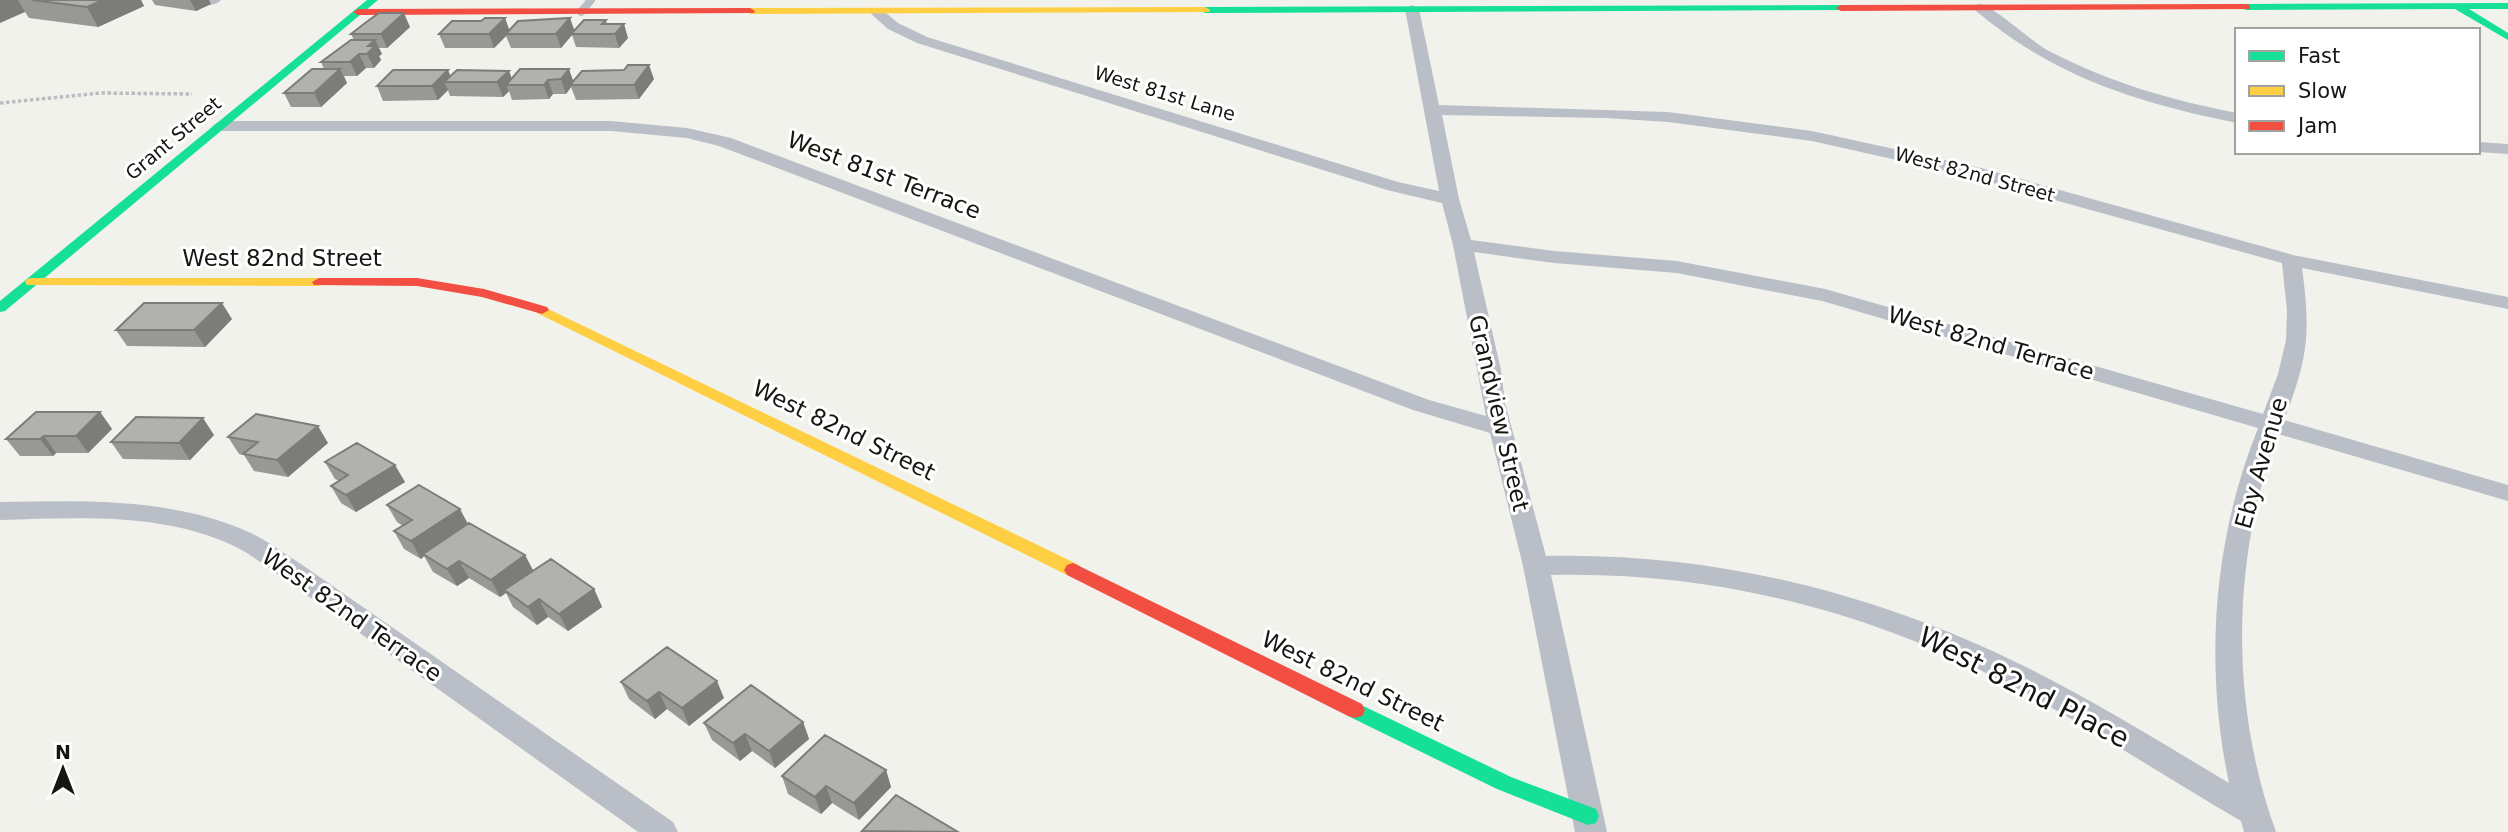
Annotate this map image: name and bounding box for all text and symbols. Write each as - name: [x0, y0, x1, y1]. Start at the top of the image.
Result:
- legend: [2235, 28, 2480, 154]
- text: Fast: [2298, 44, 2340, 68]
- street label: West 81st Lane: [1092, 61, 1238, 125]
- text: Slow: [2298, 79, 2347, 103]
- street label: Grant Street: [121, 92, 225, 184]
- text: Jam: [2296, 114, 2338, 138]
- street label: West 81st Terrace: [784, 126, 984, 224]
- street label: West 82nd Street: [1893, 142, 2057, 206]
- street label: West 82nd Street: [182, 245, 382, 271]
- street label: West 82nd Terrace: [1885, 301, 2097, 385]
- street label: Grandview Street: [1464, 312, 1534, 514]
- street label: West 82nd Street: [749, 375, 939, 485]
- street label: Eby Avenue: [2230, 394, 2292, 532]
- street label: West 82nd Terrace: [257, 543, 447, 687]
- street label: West 82nd Place: [1913, 620, 2135, 755]
- street label: West 82nd Street: [1258, 626, 1448, 736]
- north arrow: [28, 734, 98, 804]
- text: N: [55, 741, 71, 763]

